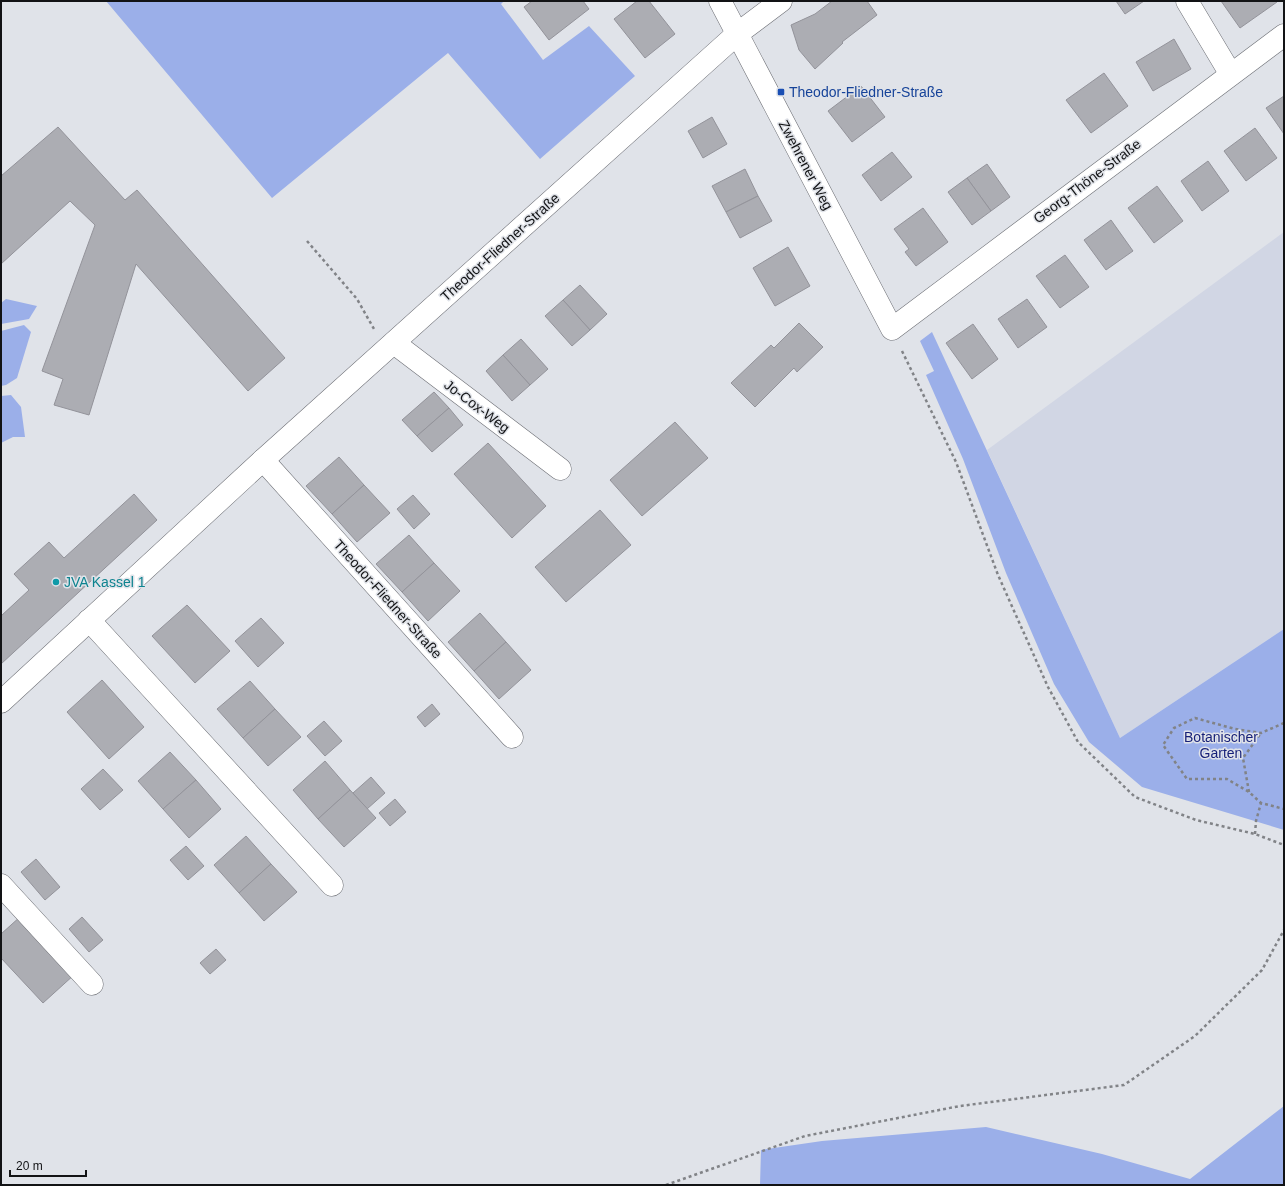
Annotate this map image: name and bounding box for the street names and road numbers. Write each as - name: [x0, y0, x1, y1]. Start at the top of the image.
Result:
- street label: Zwehrener Weg: [776, 117, 836, 213]
- street label: Georg-Thöne-Straße: [1030, 135, 1144, 226]
- street label: Theodor-Fliedner-Straße: [437, 189, 563, 304]
- street label: Jo-Cox-Weg: [441, 376, 513, 436]
- street label: Theodor-Fliedner-Straße: [331, 536, 446, 662]

